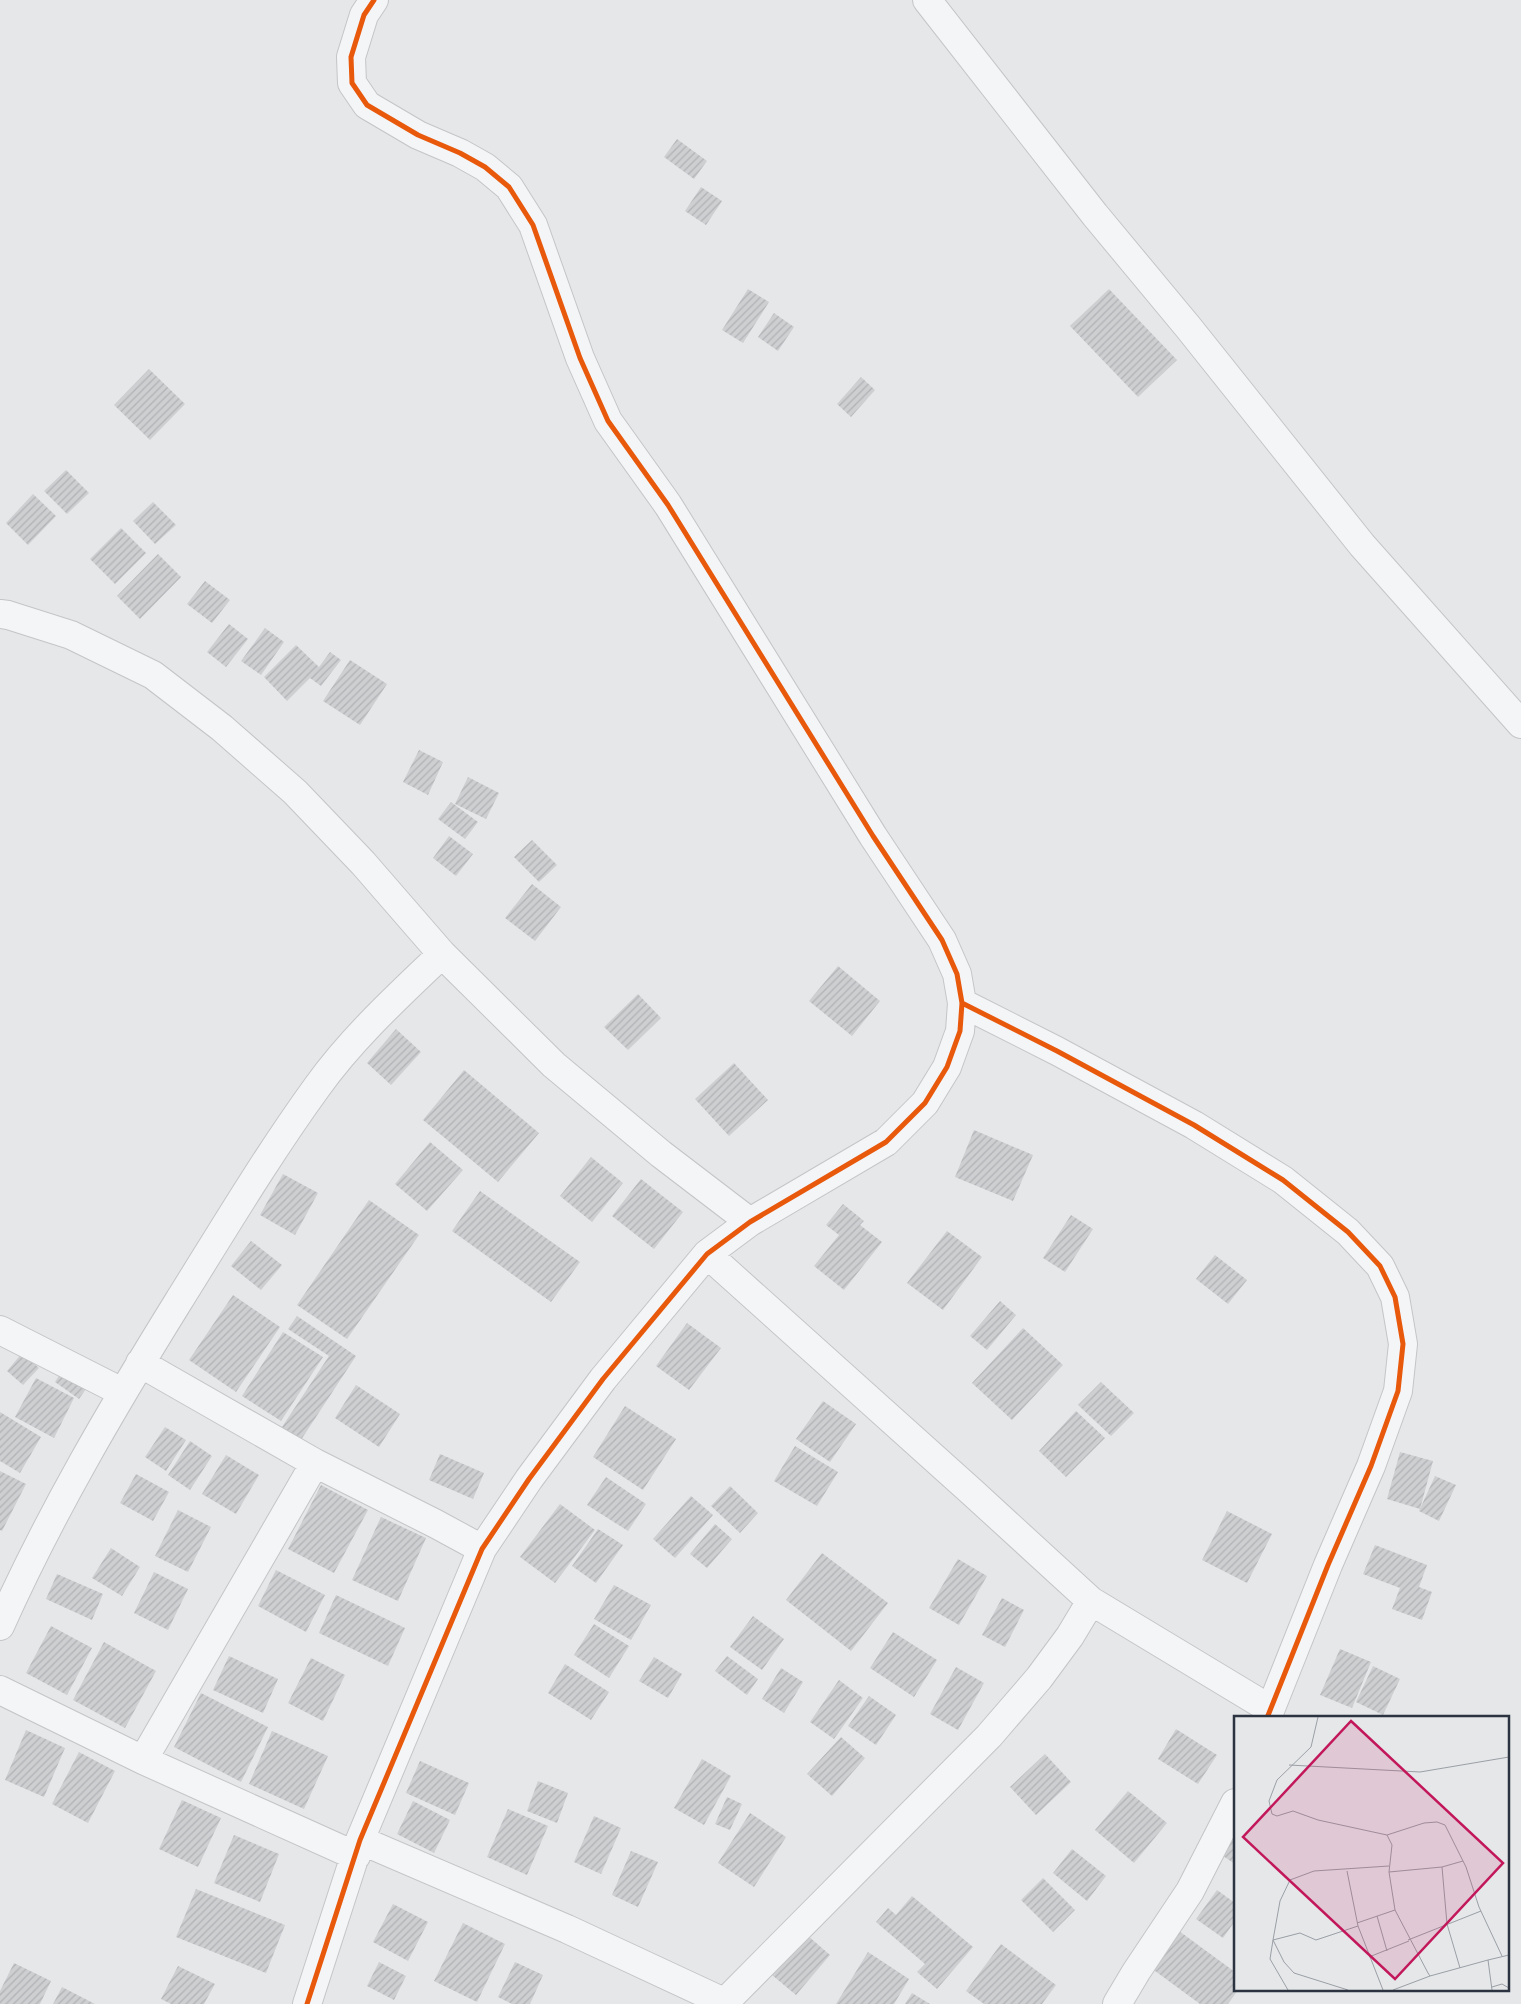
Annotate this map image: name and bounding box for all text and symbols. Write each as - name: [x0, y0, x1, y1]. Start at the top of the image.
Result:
- inset map: [1234, 1716, 1508, 1992]

